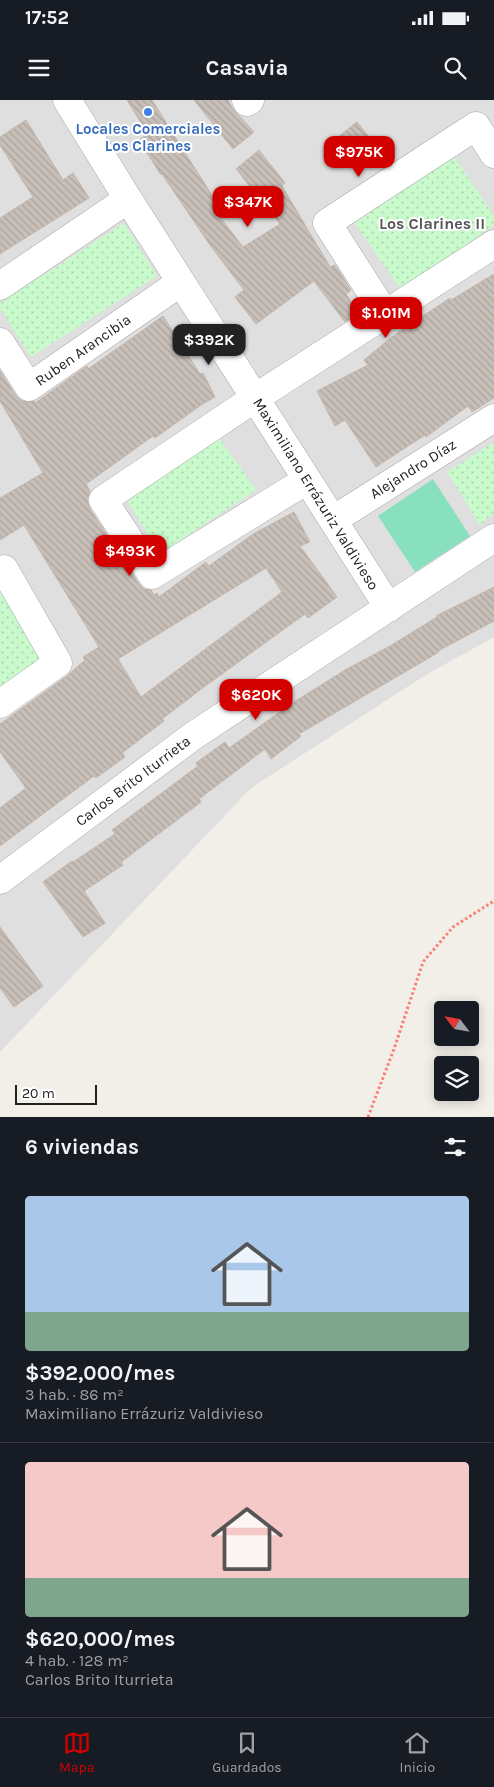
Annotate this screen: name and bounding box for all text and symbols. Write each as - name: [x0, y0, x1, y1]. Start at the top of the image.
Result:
- text: 17:52: [25, 7, 69, 29]
- icon: menu: [25, 54, 53, 82]
- icon: search: [441, 54, 469, 82]
- text: Casavia: [206, 55, 288, 81]
- marker: Locales Comerciales Los Clarines: [142, 106, 154, 118]
- place label: Locales Comerciales Los Clarines: [76, 120, 221, 155]
- pin: $975K: [324, 136, 394, 178]
- text: $975K: [335, 142, 383, 161]
- pin: $347K: [213, 186, 283, 228]
- text: $347K: [224, 192, 272, 211]
- district label: Los Clarines II: [379, 214, 485, 233]
- pin: $1.01M: [345, 296, 427, 339]
- text: $1.01M: [361, 303, 411, 322]
- street label: Ruben Arancibia: [32, 310, 134, 390]
- pin: $392K: [174, 324, 244, 366]
- text: $392K: [184, 330, 234, 349]
- street label: Maximiliano Errázuriz Valdivieso: [249, 395, 383, 593]
- street label: Alejandro Díaz: [367, 435, 459, 503]
- pin: $493K: [95, 534, 165, 577]
- text: $493K: [105, 541, 155, 560]
- pin: $620K: [221, 678, 291, 721]
- text: $620K: [231, 685, 282, 704]
- street label: Carlos Brito Iturrieta: [72, 732, 194, 830]
- north arrow: [434, 1001, 479, 1046]
- map controls: [434, 1001, 479, 1101]
- button: layers: [434, 1056, 479, 1101]
- scale bar: [15, 1082, 98, 1105]
- text: 20 m: [22, 1085, 55, 1102]
- icon: filters: [441, 1133, 469, 1161]
- text: 6 viviendas: [25, 1135, 139, 1159]
- icon: home: [202, 1229, 292, 1319]
- text: $392,000/mes: [25, 1361, 175, 1385]
- text: 3 hab. · 86 m²: [25, 1385, 124, 1404]
- text: Maximiliano Errázuriz Valdivieso: [25, 1404, 263, 1423]
- icon: home: [202, 1494, 292, 1584]
- text: $620,000/mes: [25, 1627, 175, 1651]
- text: 4 hab. · 128 m²: [25, 1651, 129, 1670]
- text: Carlos Brito Iturrieta: [25, 1670, 173, 1689]
- tab: Mapa: [59, 1729, 94, 1776]
- tab: Guardados: [212, 1729, 282, 1776]
- tab: Inicio: [400, 1729, 435, 1776]

